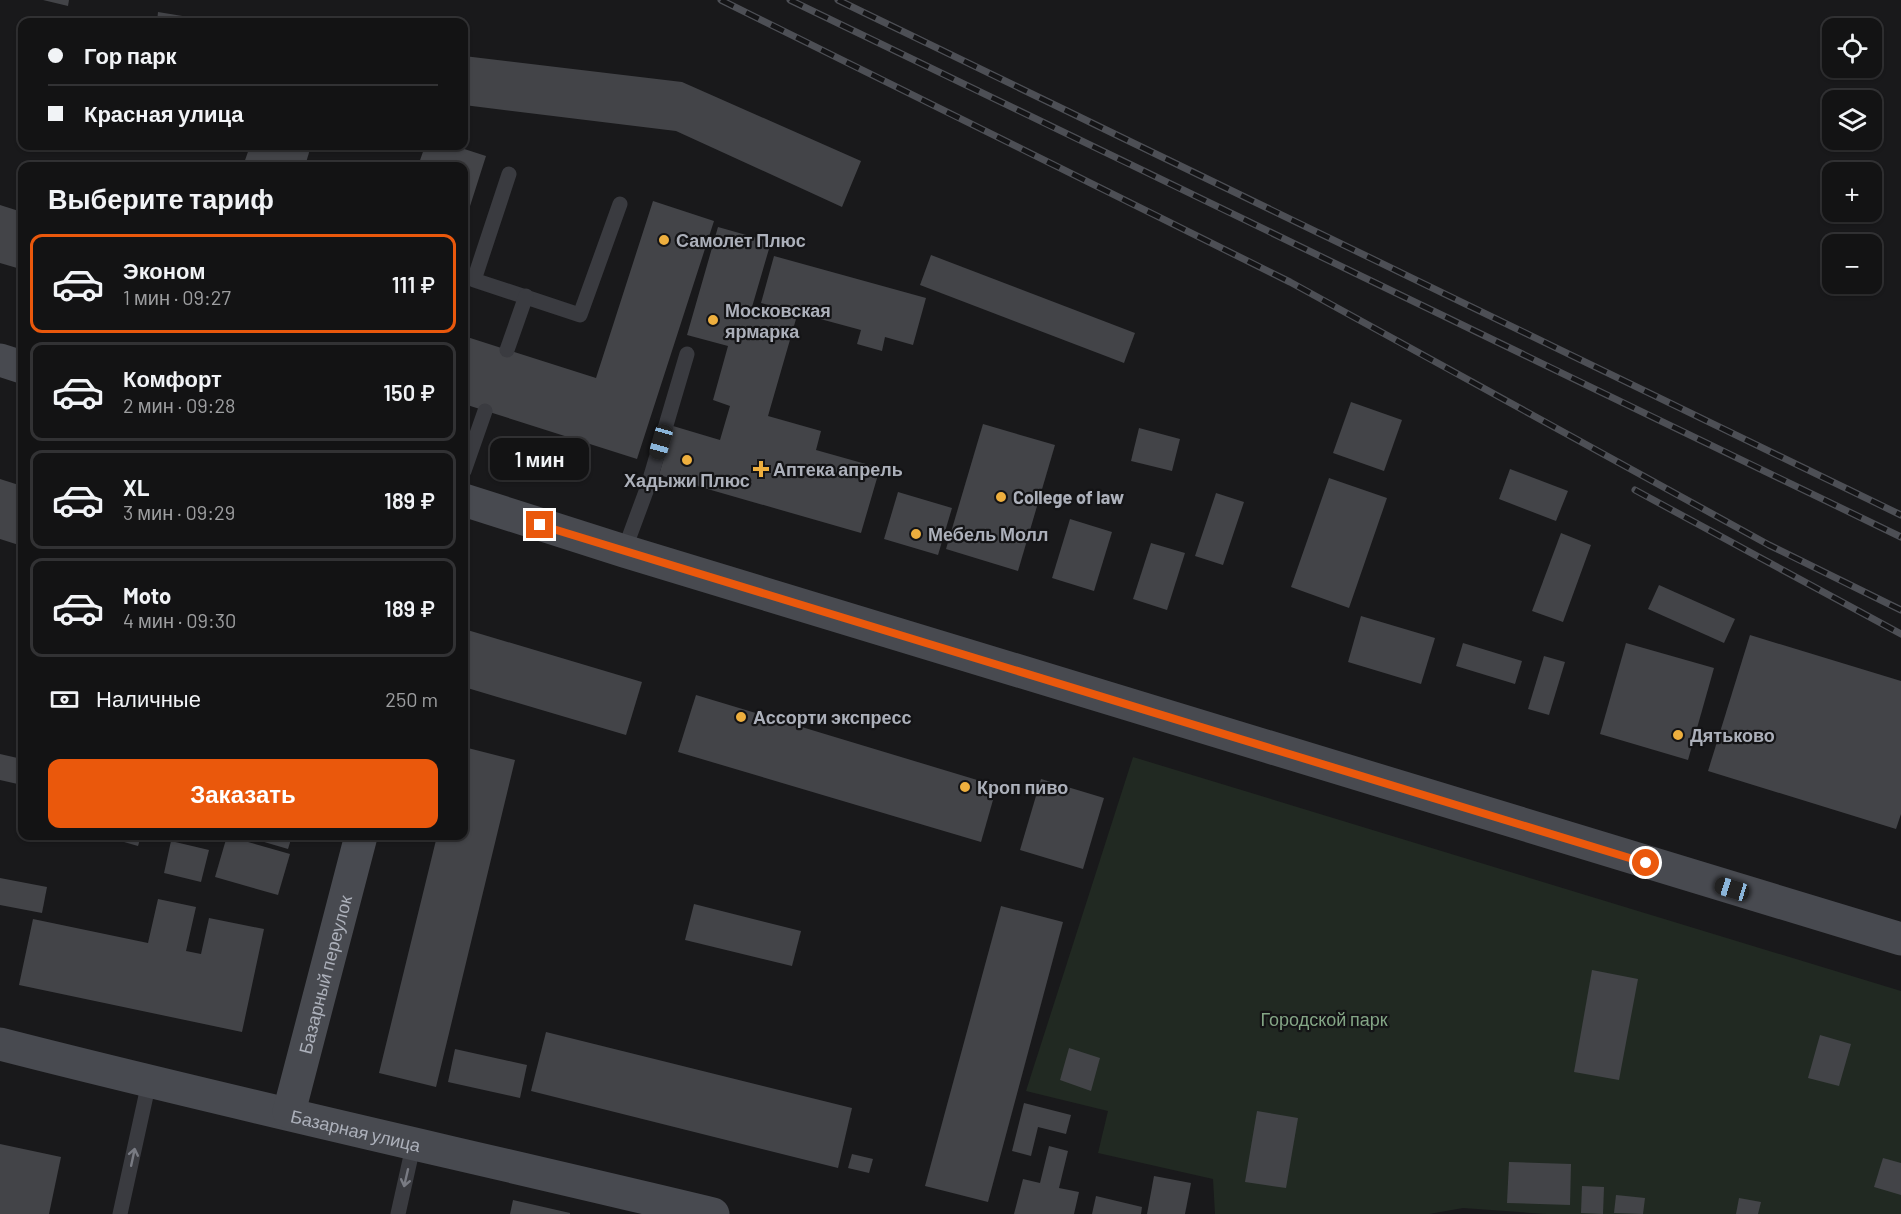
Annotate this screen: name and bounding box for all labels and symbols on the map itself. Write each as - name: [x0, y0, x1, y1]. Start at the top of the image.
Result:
- place label: Самолет Плюс: [676, 229, 806, 251]
- marker: Самолет Плюс: [657, 233, 671, 247]
- place label: Московская ярмарка: [724, 299, 831, 342]
- marker: Московская ярмарка: [706, 313, 720, 327]
- car: [647, 422, 675, 462]
- callout: 1 мин: [490, 438, 590, 480]
- marker: Хадыжи Плюс: [680, 453, 694, 467]
- place label: Аптека апрель: [773, 458, 903, 480]
- marker: Аптека апрель: [754, 462, 768, 476]
- place label: Хадыжи Плюс: [624, 469, 750, 491]
- place label: College of law: [1013, 486, 1124, 508]
- marker: College of law: [994, 490, 1008, 504]
- route end: [526, 511, 553, 538]
- place label: Мебель Молл: [928, 523, 1048, 545]
- marker: Мебель Молл: [909, 527, 923, 541]
- place label: Ассорти экспресс: [753, 706, 911, 728]
- marker: Ассорти экспресс: [734, 710, 748, 724]
- place label: Дятьково: [1690, 724, 1775, 746]
- marker: Дятьково: [1671, 728, 1685, 742]
- place label: Кроп пиво: [977, 776, 1068, 798]
- marker: Кроп пиво: [958, 780, 972, 794]
- route start: [1632, 849, 1659, 876]
- car: [1712, 875, 1752, 903]
- street label: Базарный переулок: [294, 893, 356, 1056]
- park label: Городской парк: [1260, 1008, 1388, 1030]
- street label: Базарная улица: [289, 1104, 424, 1156]
- one-way arrow: [128, 1148, 139, 1167]
- one-way arrow: [400, 1168, 411, 1187]

